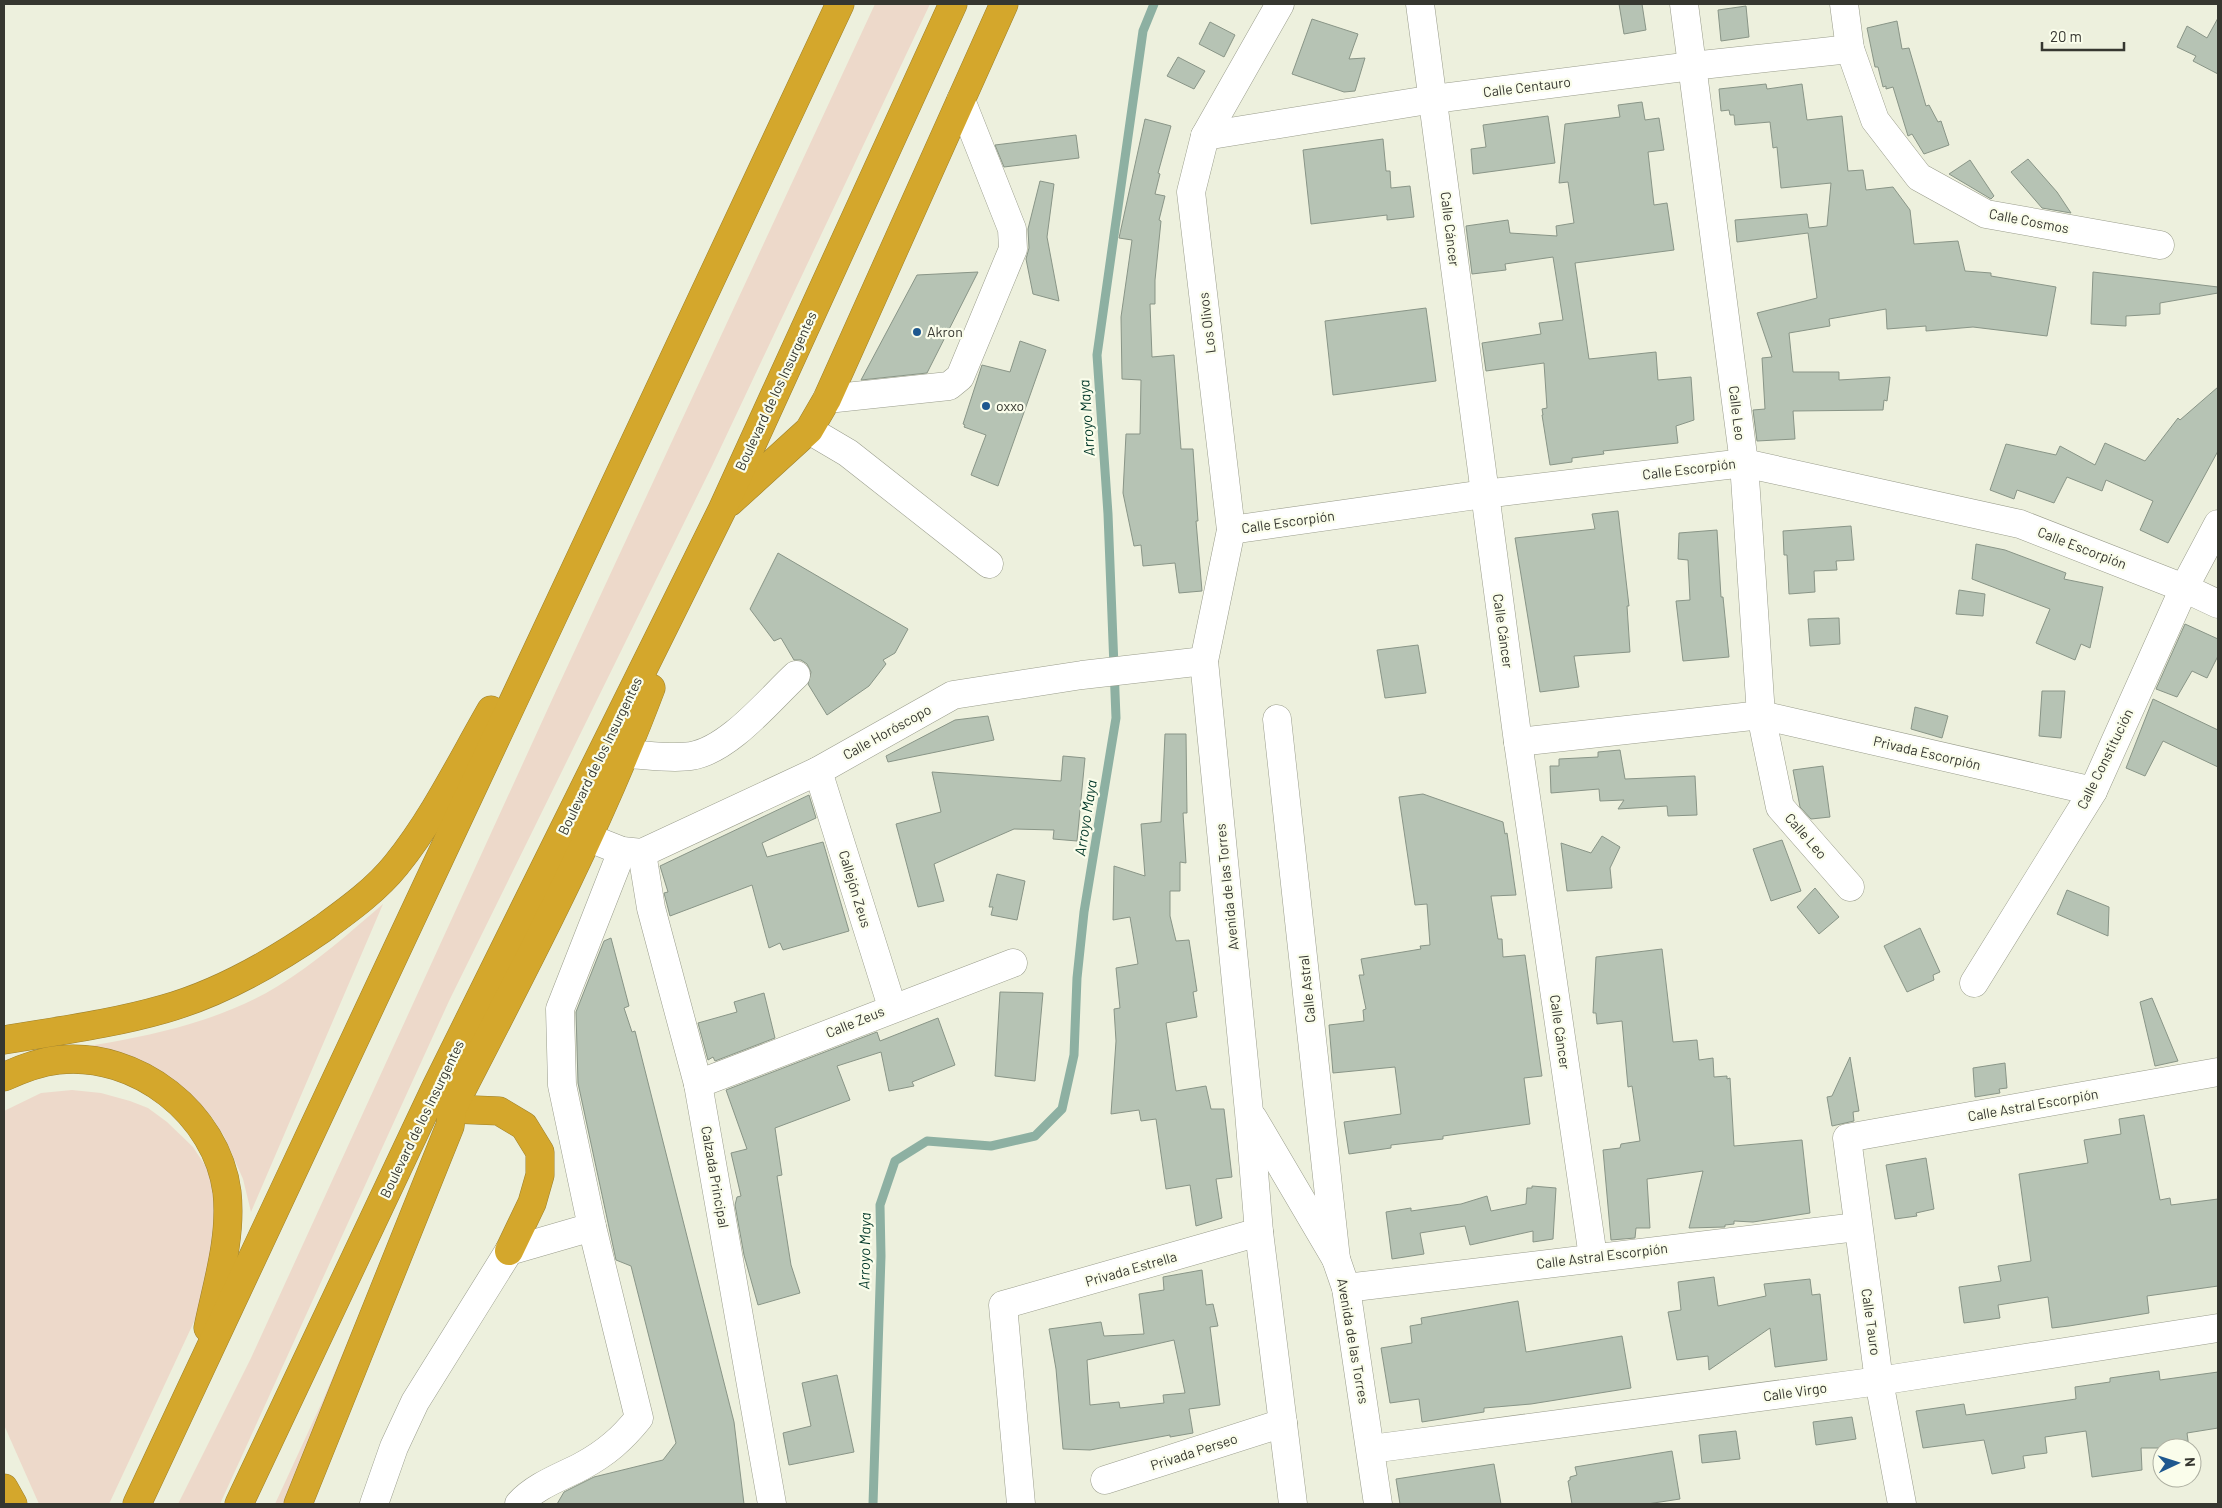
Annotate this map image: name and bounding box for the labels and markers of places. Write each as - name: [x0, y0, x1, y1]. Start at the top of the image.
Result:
- place label: Akron: [927, 323, 963, 340]
- marker: Akron: [911, 326, 923, 338]
- place label: oxxo: [996, 397, 1024, 414]
- marker: oxxo: [980, 400, 992, 412]

